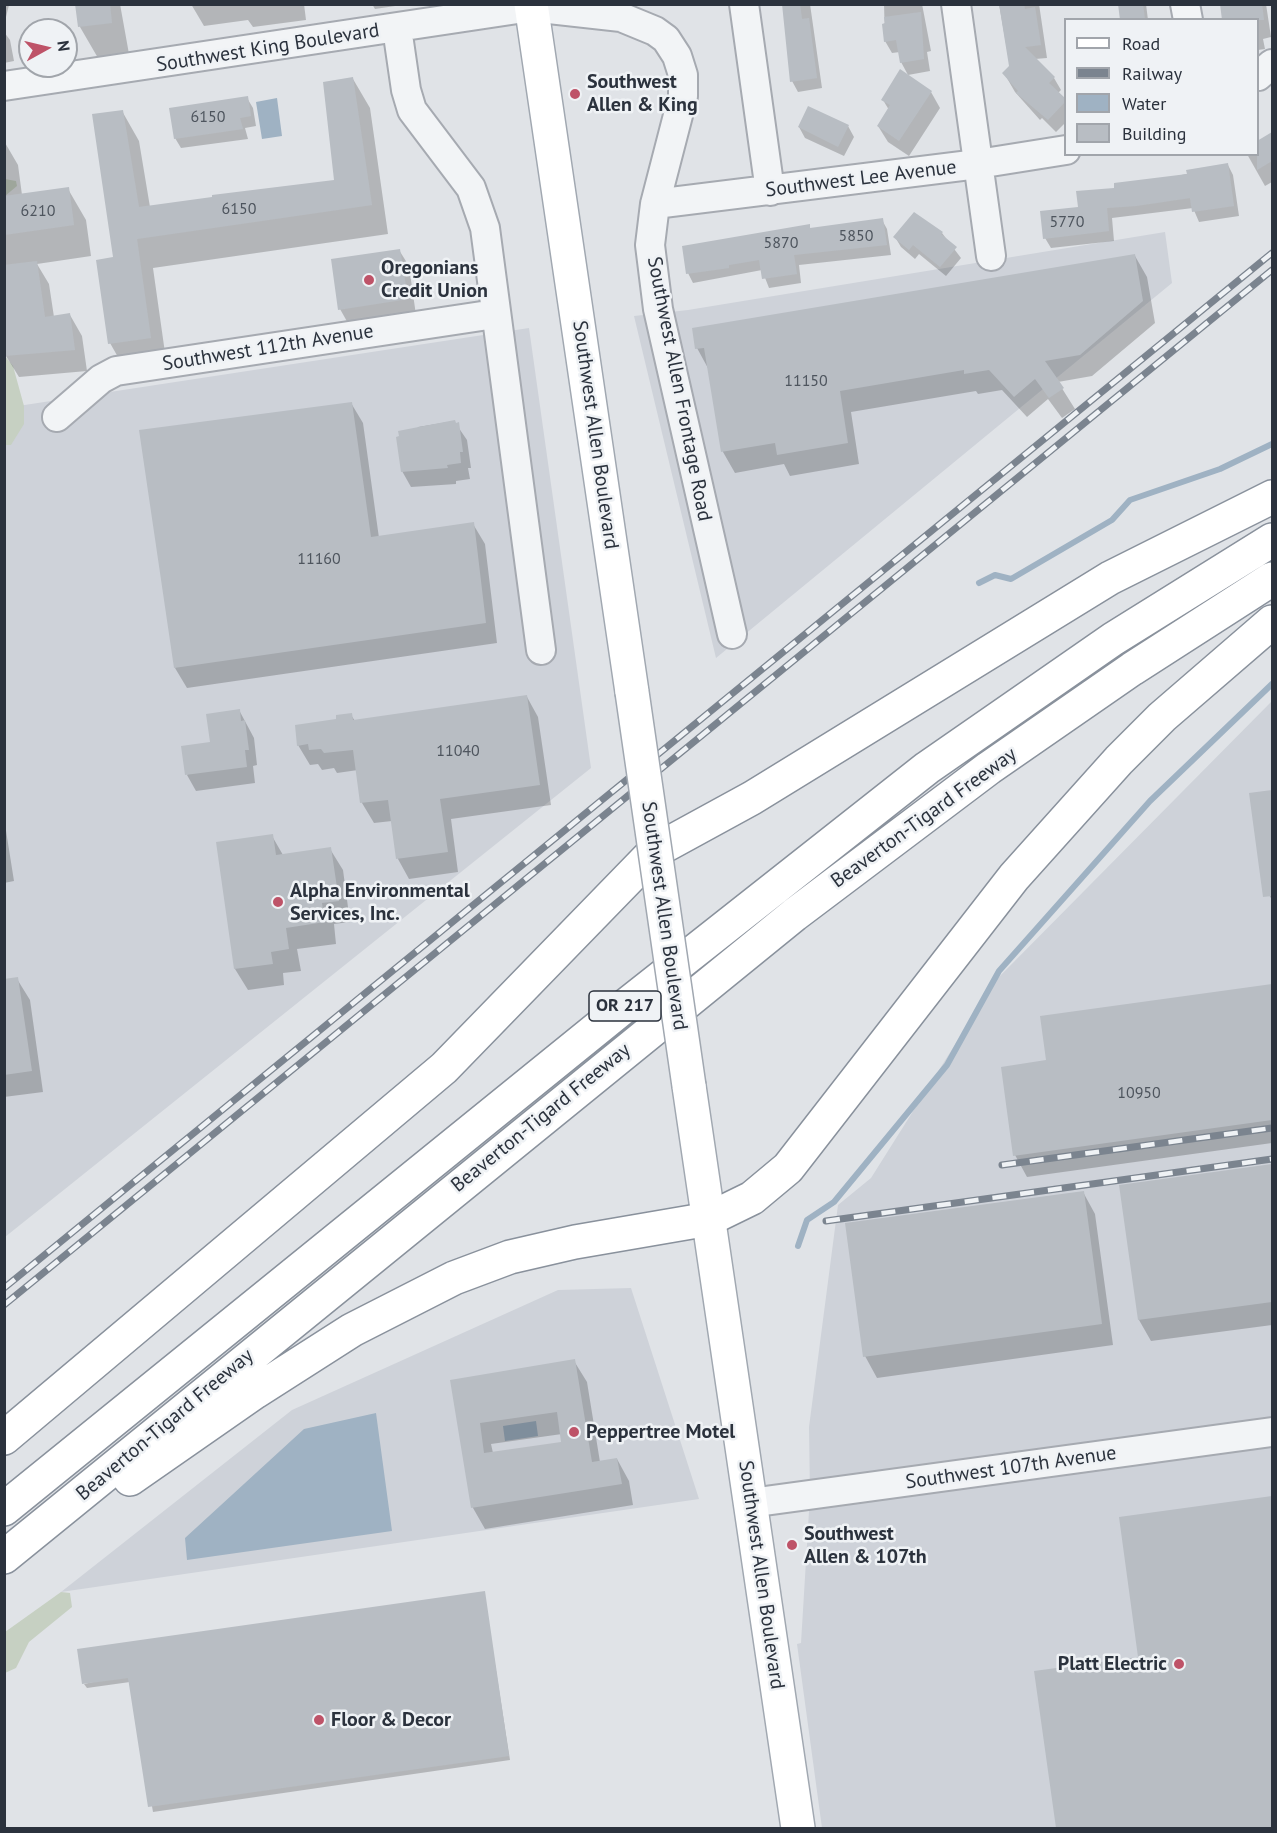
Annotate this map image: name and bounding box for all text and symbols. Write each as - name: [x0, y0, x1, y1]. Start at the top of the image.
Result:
- north arrow: [18, 18, 78, 78]
- legend: [1064, 18, 1259, 156]
- street label: Southwest King Boulevard: [155, 19, 381, 77]
- text: Road: [1122, 32, 1160, 55]
- text: N: [53, 39, 74, 52]
- text: Railway: [1122, 62, 1182, 85]
- place label: Southwest Allen & King: [587, 70, 698, 117]
- marker: Southwest Allen & King: [568, 87, 582, 101]
- text: Water: [1122, 92, 1166, 115]
- house number: 6150: [191, 107, 225, 127]
- text: Building: [1122, 122, 1186, 145]
- street label: Southwest Lee Avenue: [764, 155, 958, 203]
- house number: 6150: [222, 199, 256, 219]
- house number: 6210: [21, 201, 55, 221]
- house number: 5770: [1050, 212, 1084, 232]
- house number: 5850: [839, 226, 873, 246]
- house number: 5870: [764, 233, 798, 253]
- street label: Southwest Allen Frontage Road: [642, 255, 716, 523]
- place label: Oregonians Credit Union: [381, 256, 488, 303]
- marker: Oregonians Credit Union: [362, 273, 376, 287]
- street label: Southwest 112th Avenue: [161, 319, 375, 377]
- street label: Southwest Allen Boulevard: [567, 319, 623, 551]
- house number: 11150: [784, 371, 828, 391]
- house number: 11160: [297, 549, 341, 569]
- house number: 11040: [436, 741, 480, 761]
- street label: Beaverton-Tigard Freeway: [827, 743, 1021, 893]
- street label: Southwest Allen Boulevard: [636, 800, 692, 1032]
- place label: Alpha Environmental Services, Inc.: [290, 879, 470, 926]
- marker: Alpha Environmental Services, Inc.: [271, 895, 285, 909]
- road number: OR 217: [589, 991, 661, 1021]
- street label: Beaverton-Tigard Freeway: [447, 1038, 635, 1198]
- house number: 10950: [1117, 1083, 1161, 1103]
- street label: Beaverton-Tigard Freeway: [72, 1344, 258, 1506]
- place label: Peppertree Motel: [586, 1420, 735, 1444]
- marker: Peppertree Motel: [567, 1425, 581, 1439]
- street label: Southwest 107th Avenue: [904, 1441, 1118, 1495]
- street label: Southwest Allen Boulevard: [733, 1459, 789, 1691]
- place label: Southwest Allen & 107th: [804, 1522, 927, 1569]
- marker: Southwest Allen & 107th: [785, 1538, 799, 1552]
- place label: Platt Electric: [1058, 1652, 1167, 1676]
- marker: Platt Electric: [1172, 1657, 1186, 1671]
- place label: Floor & Decor: [331, 1708, 451, 1732]
- marker: Floor & Decor: [312, 1713, 326, 1727]

